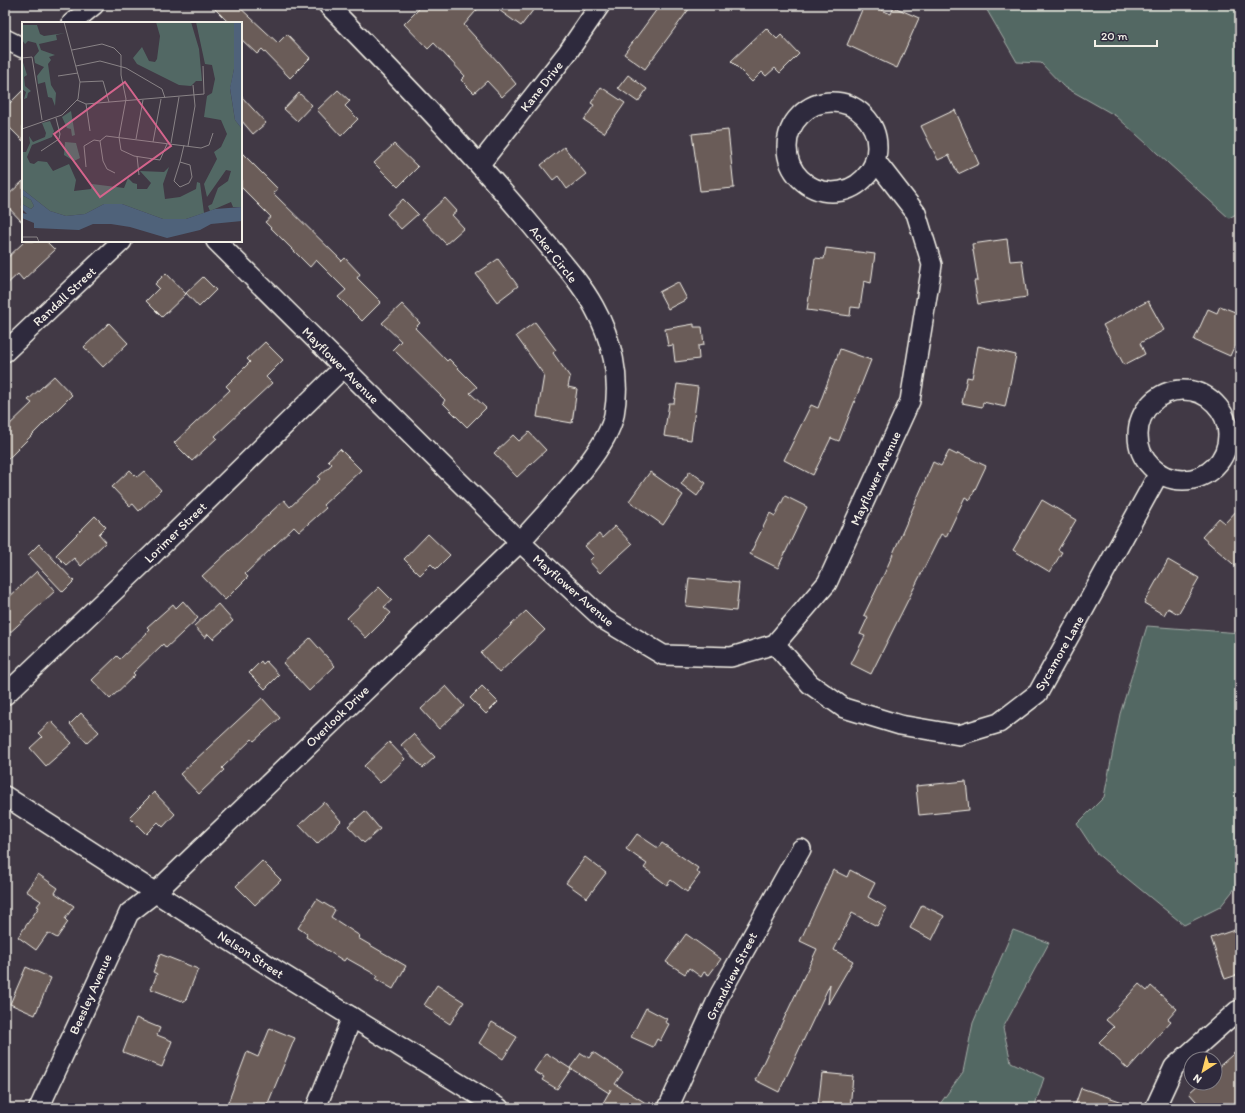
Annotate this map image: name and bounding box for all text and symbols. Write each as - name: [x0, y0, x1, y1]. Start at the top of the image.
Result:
- inset map: [22, 22, 242, 242]
- scale bar: [1095, 22, 1157, 48]
- text: 20 m: [1101, 29, 1128, 43]
- street label: Kane Drive: [517, 58, 566, 115]
- street label: Acker Circle: [527, 223, 580, 286]
- street label: Randall Street: [30, 263, 99, 329]
- street label: Mayflower Avenue: [299, 324, 382, 407]
- street label: Mayflower Avenue: [847, 429, 904, 528]
- street label: Lorimer Street: [141, 499, 210, 566]
- street label: Mayflower Avenue: [530, 551, 617, 630]
- street label: Sycamore Lane: [1032, 613, 1087, 694]
- street label: Overlook Drive: [303, 682, 372, 750]
- street label: Nelson Street: [215, 927, 287, 981]
- street label: Grandview Street: [703, 930, 760, 1023]
- street label: Beesley Avenue: [66, 952, 115, 1037]
- north arrow: [1183, 1051, 1223, 1091]
- text: N: [1191, 1071, 1204, 1086]

